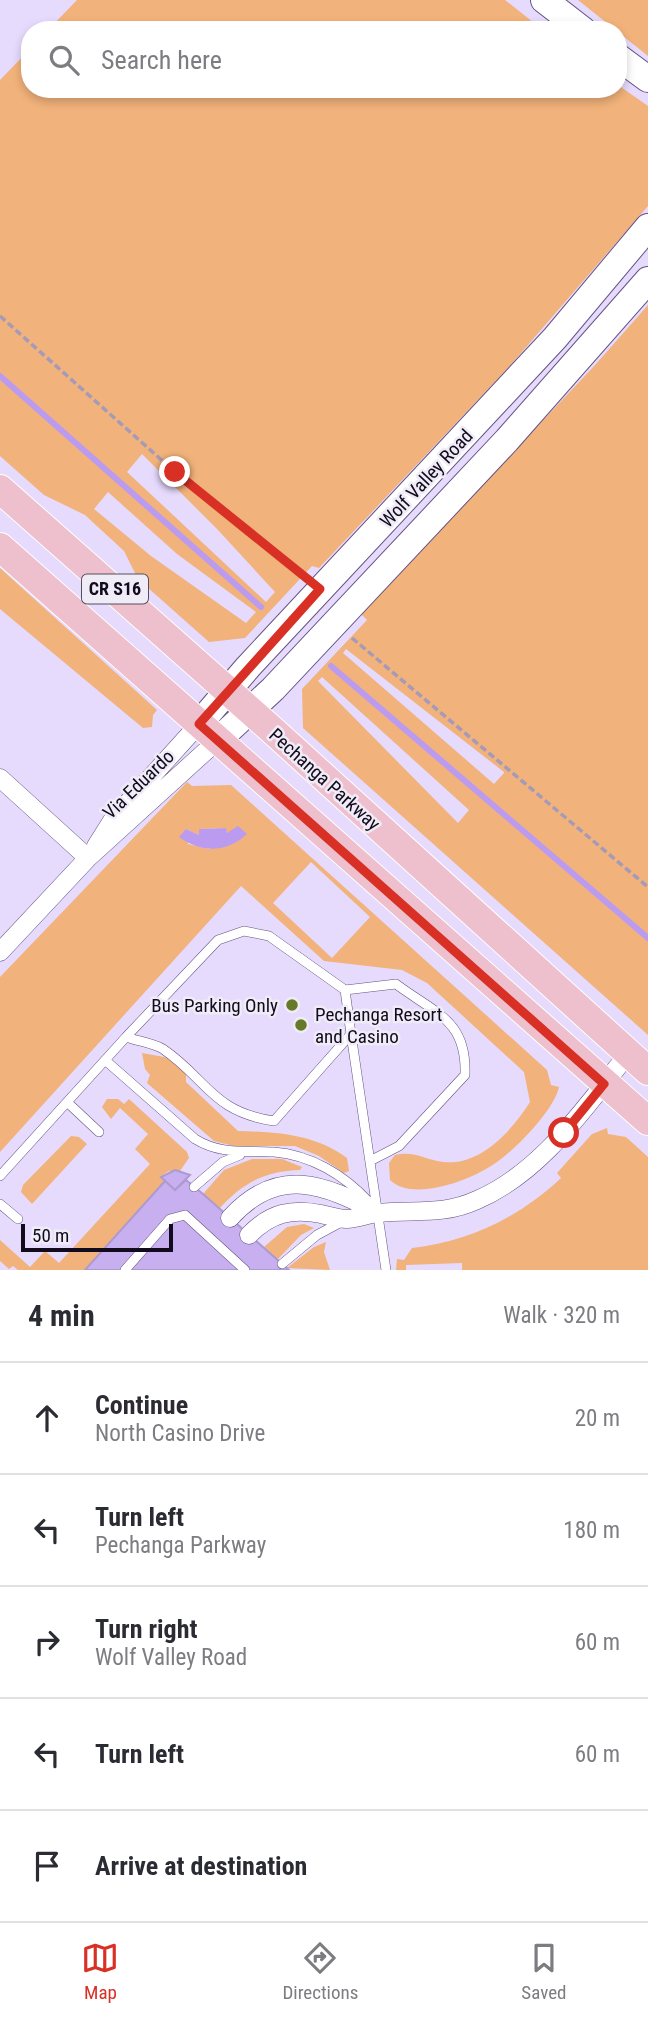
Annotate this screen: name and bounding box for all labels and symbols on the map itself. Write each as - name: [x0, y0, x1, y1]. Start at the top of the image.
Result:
- street label: Wolf Valley Road: [375, 425, 478, 532]
- route end: [159, 456, 190, 487]
- road number: CR S16: [82, 574, 148, 604]
- street label: Pechanga Parkway: [264, 723, 385, 835]
- street label: Via Eduardo: [98, 745, 179, 824]
- place label: Bus Parking Only: [151, 994, 278, 1017]
- marker: Bus Parking Only: [284, 997, 300, 1013]
- place label: Pechanga Resort and Casino: [315, 1003, 442, 1048]
- marker: Pechanga Resort and Casino: [293, 1017, 309, 1033]
- route start: [548, 1117, 579, 1148]
- scale bar: [21, 1221, 173, 1253]

